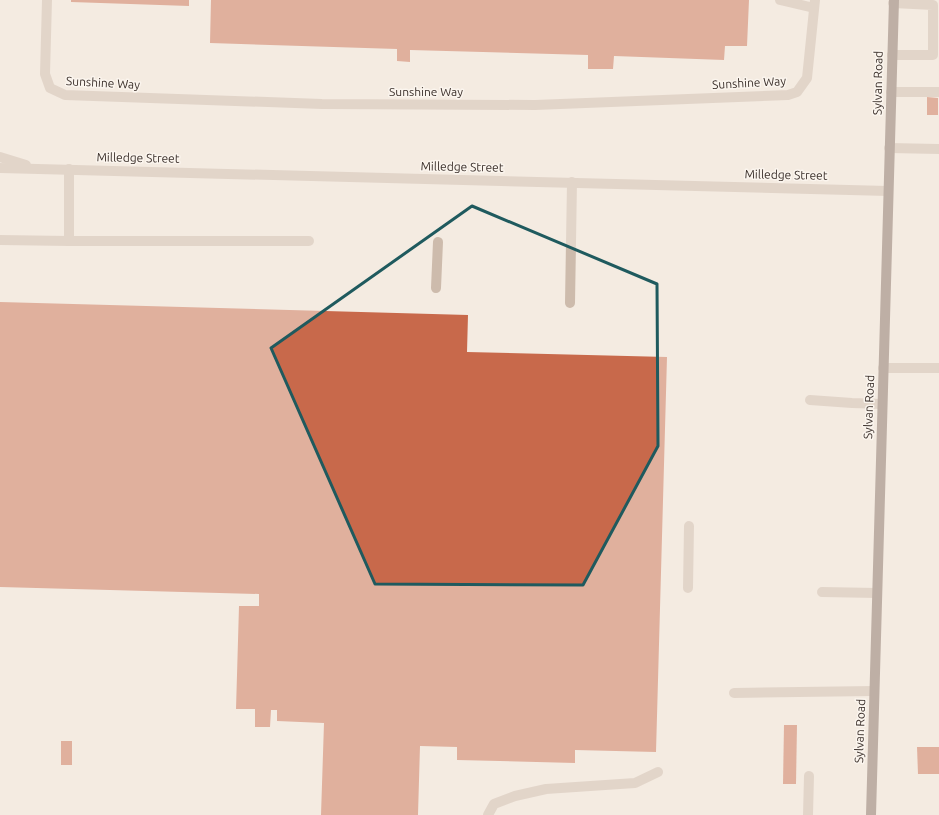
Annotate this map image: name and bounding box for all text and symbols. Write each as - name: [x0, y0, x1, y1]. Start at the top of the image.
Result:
- street label: Sylvan Road: [870, 51, 885, 115]
- street label: Sunshine Way: [66, 74, 141, 91]
- street label: Sunshine Way: [712, 74, 786, 91]
- street label: Sunshine Way: [389, 85, 463, 98]
- street label: Milledge Street: [96, 150, 180, 165]
- street label: Milledge Street: [420, 159, 504, 174]
- street label: Milledge Street: [744, 167, 828, 182]
- street label: Sylvan Road: [861, 375, 876, 439]
- street label: Sylvan Road: [852, 699, 867, 763]

